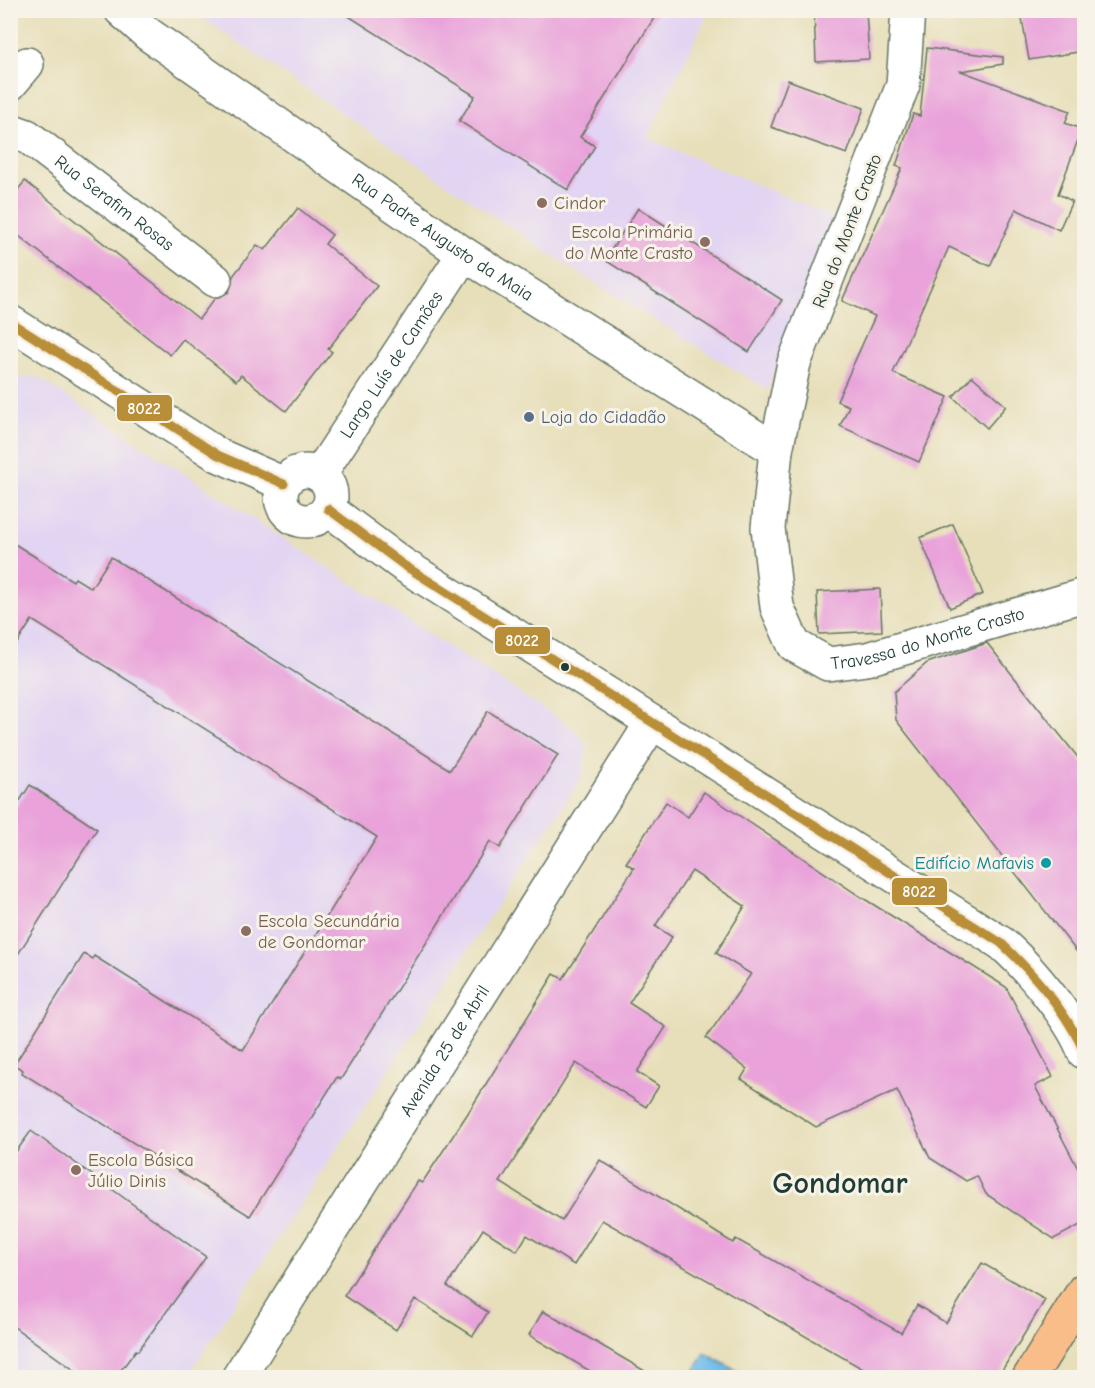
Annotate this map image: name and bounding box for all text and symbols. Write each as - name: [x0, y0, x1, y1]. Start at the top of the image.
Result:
- street label: Rua Serafim Rosas: [50, 151, 178, 256]
- street label: Rua do Monte Crasto: [808, 151, 887, 311]
- street label: Rua Padre Augusto da Maia: [348, 169, 537, 306]
- place label: Cindor: [554, 193, 606, 214]
- marker: Cindor: [535, 196, 549, 210]
- place label: Escola Primária do Monte Crasto: [565, 222, 693, 264]
- marker: Escola Primária do Monte Crasto: [698, 235, 712, 249]
- street label: Largo Luís de Camões: [336, 288, 448, 442]
- line badge: 8022: [116, 394, 173, 422]
- text: 8022: [127, 400, 161, 418]
- place label: Loja do Cidadão: [541, 407, 666, 428]
- marker: Loja do Cidadão: [522, 410, 536, 424]
- street label: Travessa do Monte Crasto: [829, 603, 1027, 675]
- line badge: 8022: [494, 626, 551, 655]
- text: 8022: [505, 632, 539, 650]
- unlabelled marker: [559, 661, 571, 673]
- place label: Edifício Mafavis: [915, 853, 1034, 874]
- marker: Edifício Mafavis: [1039, 856, 1053, 870]
- line badge: 8022: [891, 877, 948, 906]
- text: 8022: [902, 883, 936, 901]
- place label: Escola Secundária de Gondomar: [258, 911, 400, 953]
- marker: Escola Secundária de Gondomar: [239, 924, 253, 938]
- street label: Avenida 25 de Abril: [396, 982, 494, 1120]
- place label: Escola Básica Júlio Dinis: [88, 1150, 194, 1192]
- marker: Escola Básica Júlio Dinis: [69, 1163, 83, 1177]
- district label: Gondomar: [772, 1166, 908, 1201]

